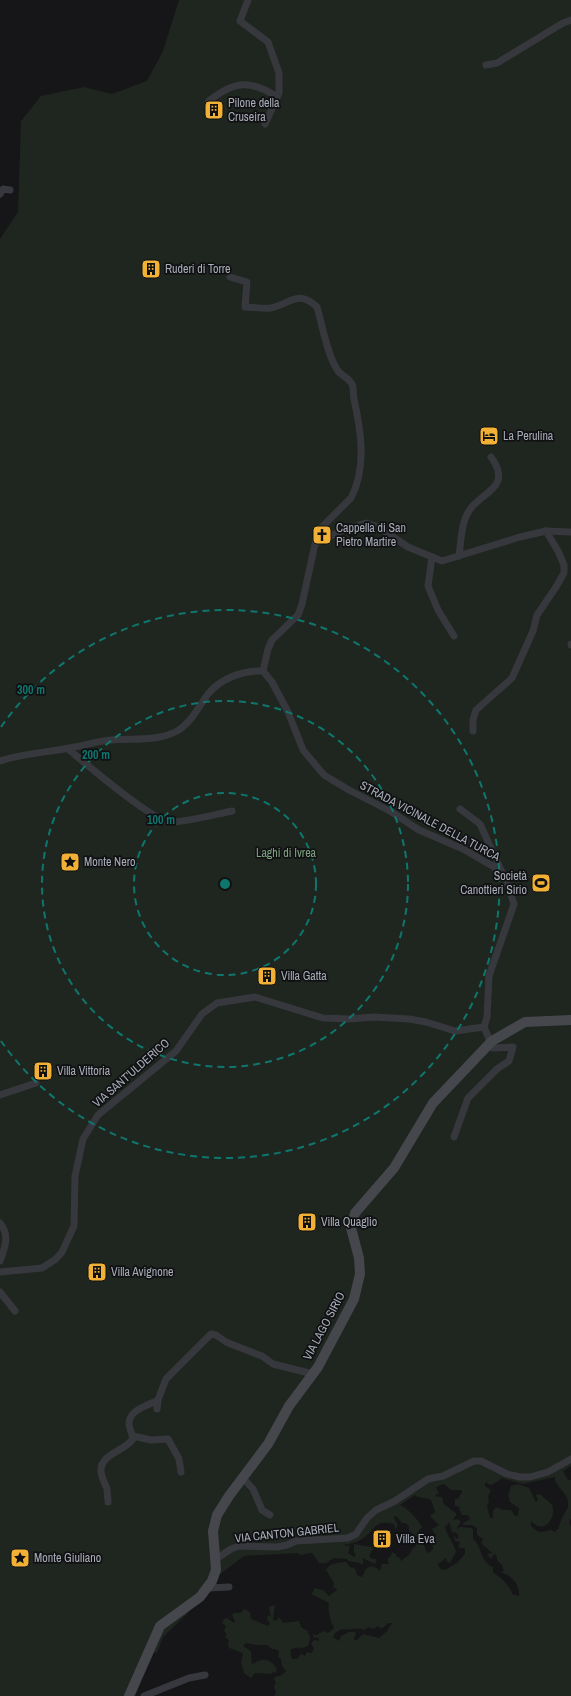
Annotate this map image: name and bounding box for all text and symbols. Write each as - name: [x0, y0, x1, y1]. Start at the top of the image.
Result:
- place label: Pilone della Cruseira: [228, 95, 280, 125]
- building icon: Pilone della Cruseira: [203, 99, 225, 121]
- building icon: Ruderi di Torre: [140, 258, 162, 280]
- place label: Ruderi di Torre: [165, 261, 230, 277]
- hotel icon: La Perulina: [478, 425, 500, 447]
- place label: La Perulina: [503, 428, 554, 444]
- place label: Cappella di San Pietro Martire: [336, 520, 406, 550]
- church icon: Cappella di San Pietro Martire: [311, 524, 333, 546]
- text: 300 m: [17, 682, 45, 698]
- text: 200 m: [82, 747, 110, 763]
- street label: STRADA VICINALE DELLA TURCA: [357, 777, 503, 865]
- text: 100 m: [147, 812, 175, 828]
- park label: Laghi di Ivrea: [256, 845, 317, 861]
- place icon: Monte Nero: [59, 851, 81, 873]
- place label: Monte Nero: [84, 854, 135, 870]
- place label: Società Canottieri Sirio: [460, 868, 528, 898]
- sports icon: Società Canottieri Sirio: [530, 872, 552, 894]
- centre of rings: [218, 877, 232, 891]
- building icon: Villa Gatta: [256, 965, 278, 987]
- place label: Villa Gatta: [281, 968, 327, 984]
- street label: VIA SANT'ULDERICO: [89, 1035, 173, 1111]
- building icon: Villa Vittoria: [32, 1060, 54, 1082]
- place label: Villa Vittoria: [57, 1063, 111, 1079]
- building icon: Villa Quaglio: [296, 1211, 318, 1233]
- place label: Villa Quaglio: [321, 1214, 377, 1230]
- building icon: Villa Avignone: [86, 1261, 108, 1283]
- place label: Villa Avignone: [111, 1264, 174, 1280]
- street label: VIA LAGO SIRIO: [299, 1289, 349, 1363]
- street label: VIA CANTON GABRIEL: [234, 1520, 340, 1546]
- building icon: Villa Eva: [371, 1528, 393, 1550]
- place label: Villa Eva: [396, 1531, 435, 1547]
- place icon: Monte Giuliano: [9, 1547, 31, 1569]
- place label: Monte Giuliano: [34, 1550, 101, 1566]

